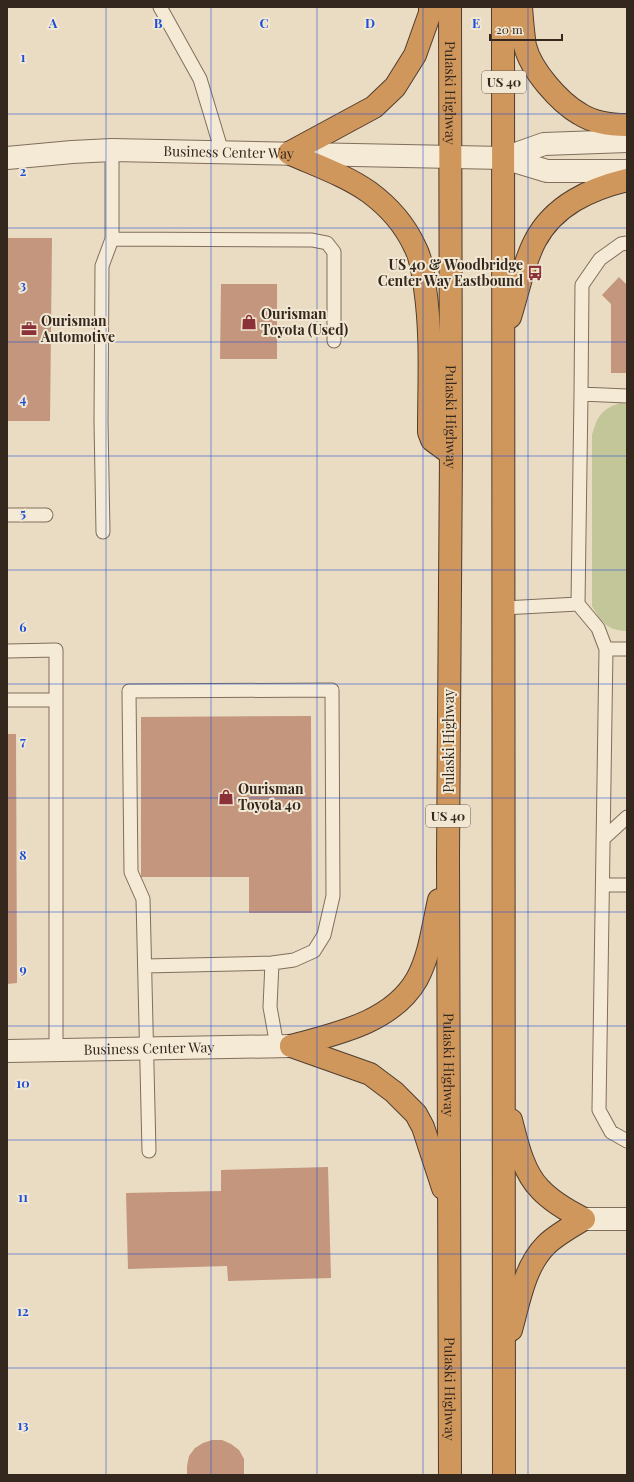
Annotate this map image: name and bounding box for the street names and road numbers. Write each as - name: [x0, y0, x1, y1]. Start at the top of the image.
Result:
- street label: Pulaski Highway: [441, 41, 460, 145]
- road number: US 40: [482, 71, 526, 93]
- street label: Business Center Way: [163, 141, 294, 163]
- street label: Pulaski Highway: [442, 365, 461, 469]
- street label: Pulaski Highway: [439, 689, 458, 793]
- road number: US 40: [426, 805, 470, 827]
- street label: Pulaski Highway: [440, 1013, 459, 1117]
- street label: Business Center Way: [83, 1037, 215, 1059]
- street label: Pulaski Highway: [441, 1337, 460, 1441]

